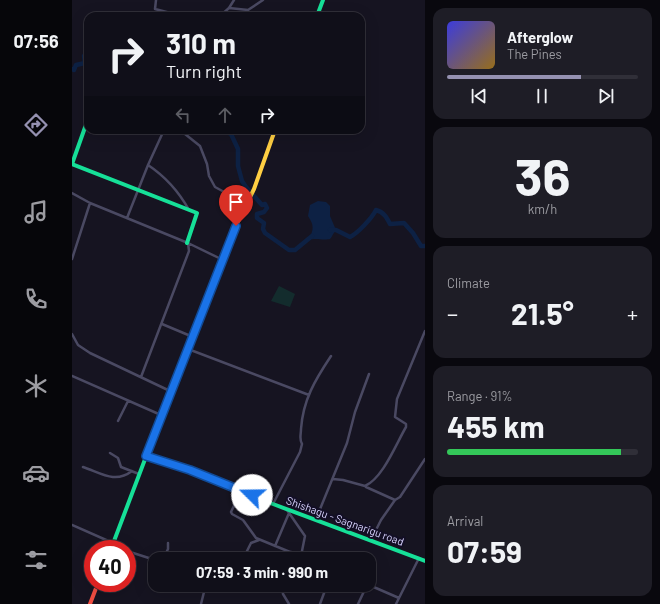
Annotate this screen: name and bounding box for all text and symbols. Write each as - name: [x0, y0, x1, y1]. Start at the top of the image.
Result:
- text: 310 m: [166, 26, 236, 60]
- icon: right: [100, 28, 152, 80]
- text: Afterglow: [507, 28, 573, 46]
- text: 07:56: [13, 30, 59, 52]
- text: The Pines: [507, 46, 562, 62]
- text: Turn right: [166, 60, 242, 82]
- icon: previous: [468, 85, 490, 107]
- icon: pause: [531, 85, 553, 107]
- icon: next: [595, 85, 617, 107]
- icon: left: [172, 104, 194, 126]
- icon: ahead: [214, 104, 236, 126]
- icon: right: [256, 104, 278, 126]
- icon: directions: [22, 111, 50, 139]
- text: 36: [514, 144, 571, 206]
- pin: [219, 185, 253, 226]
- icon: arrive: [225, 191, 247, 213]
- icon: music: [22, 198, 50, 226]
- text: km/h: [528, 201, 557, 217]
- text: Climate: [447, 275, 490, 291]
- icon: phone: [22, 285, 50, 313]
- text: 21.5°: [511, 295, 574, 331]
- text: −: [447, 300, 458, 326]
- text: +: [627, 300, 638, 326]
- icon: climate: [22, 372, 50, 400]
- text: Range · 91%: [447, 388, 513, 404]
- text: 455 km: [447, 408, 545, 444]
- icon: car: [22, 459, 50, 487]
- position arrow: [231, 474, 273, 516]
- street label: Shishagu - Sagnarigu road: [285, 493, 406, 548]
- text: Arrival: [447, 513, 483, 529]
- text: 07:59: [447, 533, 522, 569]
- speed limit sign: 40: [84, 540, 136, 592]
- icon: filters: [22, 546, 50, 574]
- text: 07:59 · 3 min · 990 m: [196, 563, 328, 581]

